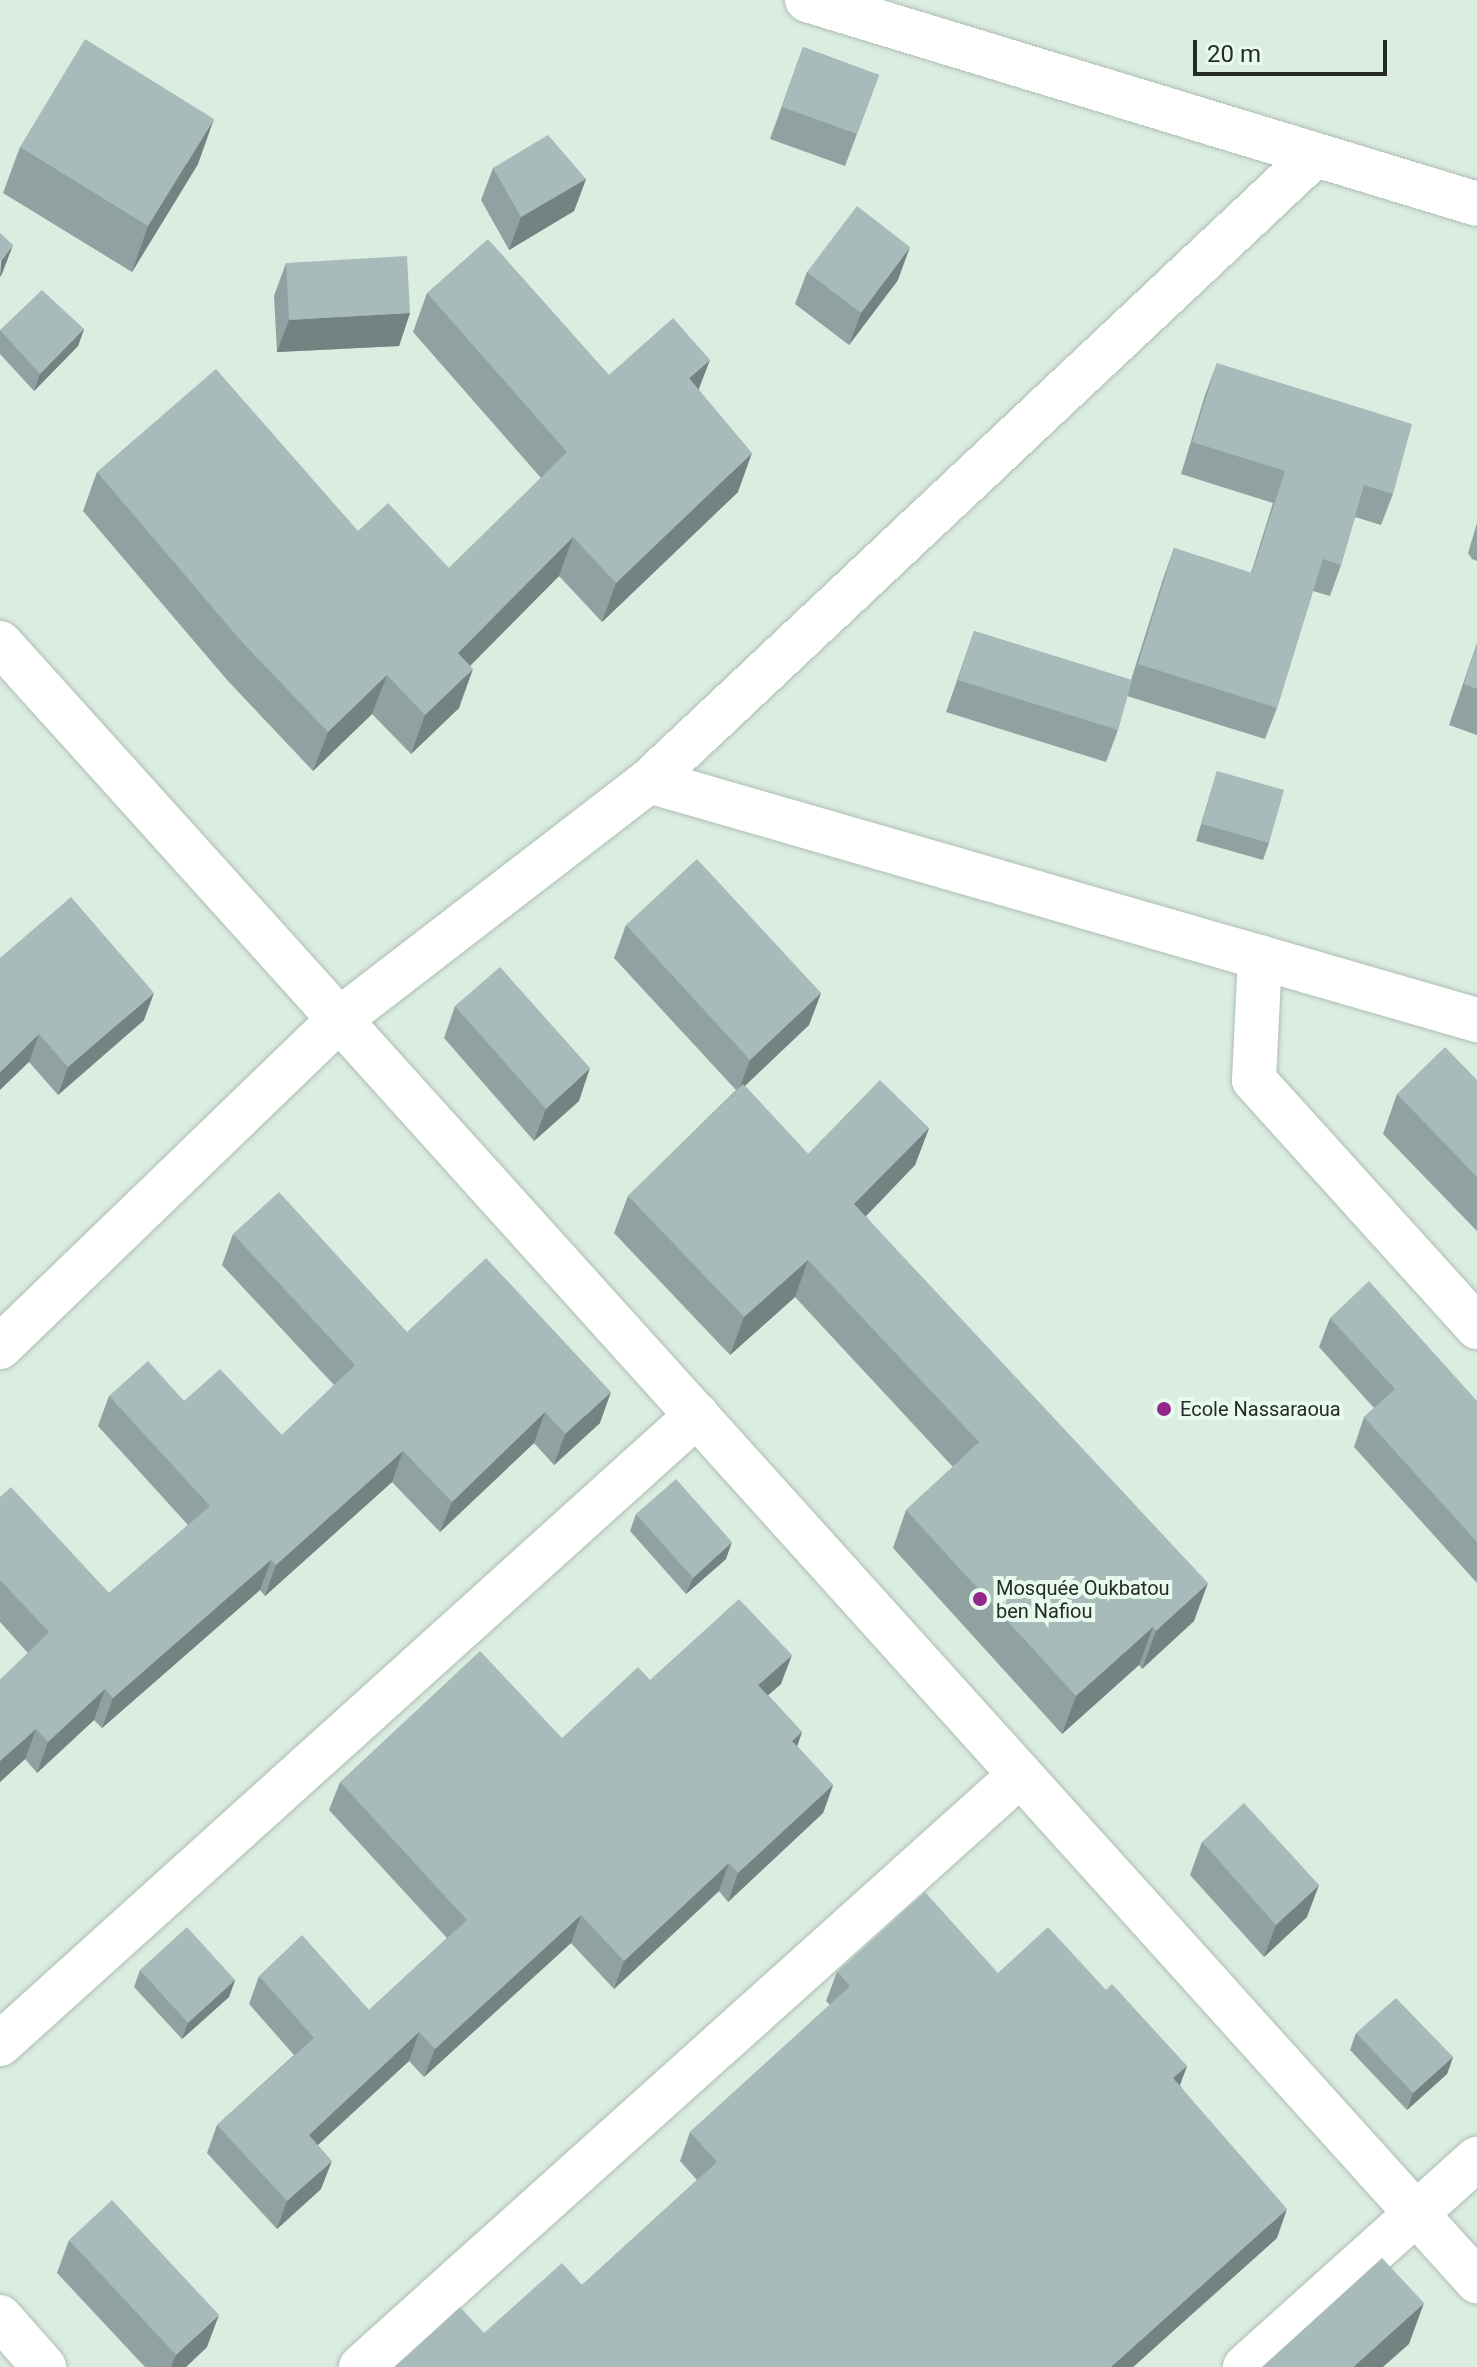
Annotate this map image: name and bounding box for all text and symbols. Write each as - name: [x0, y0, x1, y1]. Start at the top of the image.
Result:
- scale bar: [1197, 24, 1391, 74]
- text: 20 m: [1207, 40, 1261, 68]
- place label: Ecole Nassaraoua: [1180, 1397, 1341, 1421]
- marker: Ecole Nassaraoua: [1155, 1400, 1173, 1418]
- place label: Mosquée Oukbatou ben Nafiou: [996, 1576, 1170, 1623]
- marker: Mosquée Oukbatou ben Nafiou: [971, 1590, 989, 1608]

